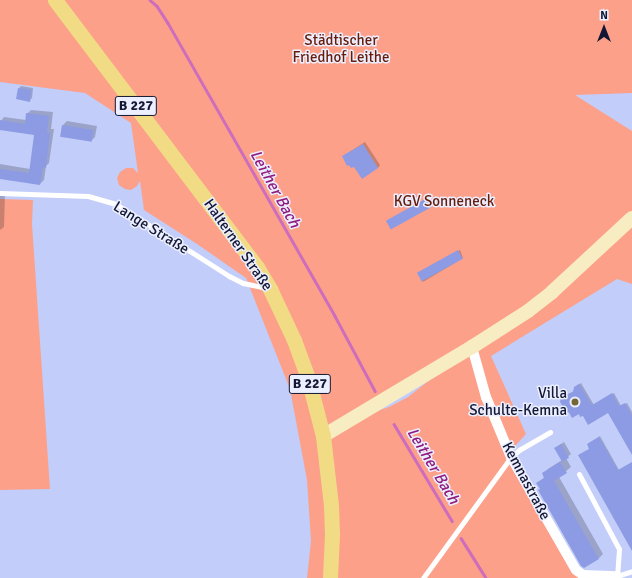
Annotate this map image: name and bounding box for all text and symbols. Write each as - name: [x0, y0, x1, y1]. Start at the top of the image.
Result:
- north arrow: [584, 8, 624, 48]
- text: N: [600, 9, 608, 22]
- park label: Städtischer Friedhof Leithe: [293, 31, 389, 66]
- road number: B 227: [114, 94, 158, 118]
- water label: Leither Bach: [246, 147, 304, 231]
- park label: KGV Sonneneck: [394, 193, 494, 211]
- street label: Halterner Straße: [200, 196, 276, 294]
- street label: Lange Straße: [110, 198, 192, 258]
- road number: B 227: [288, 372, 332, 396]
- place label: Villa Schulte-Kemna: [469, 384, 567, 419]
- marker: Villa Schulte-Kemna: [570, 397, 580, 407]
- water label: Leither Bach: [403, 424, 463, 508]
- street label: Kemnastraße: [498, 439, 554, 523]

